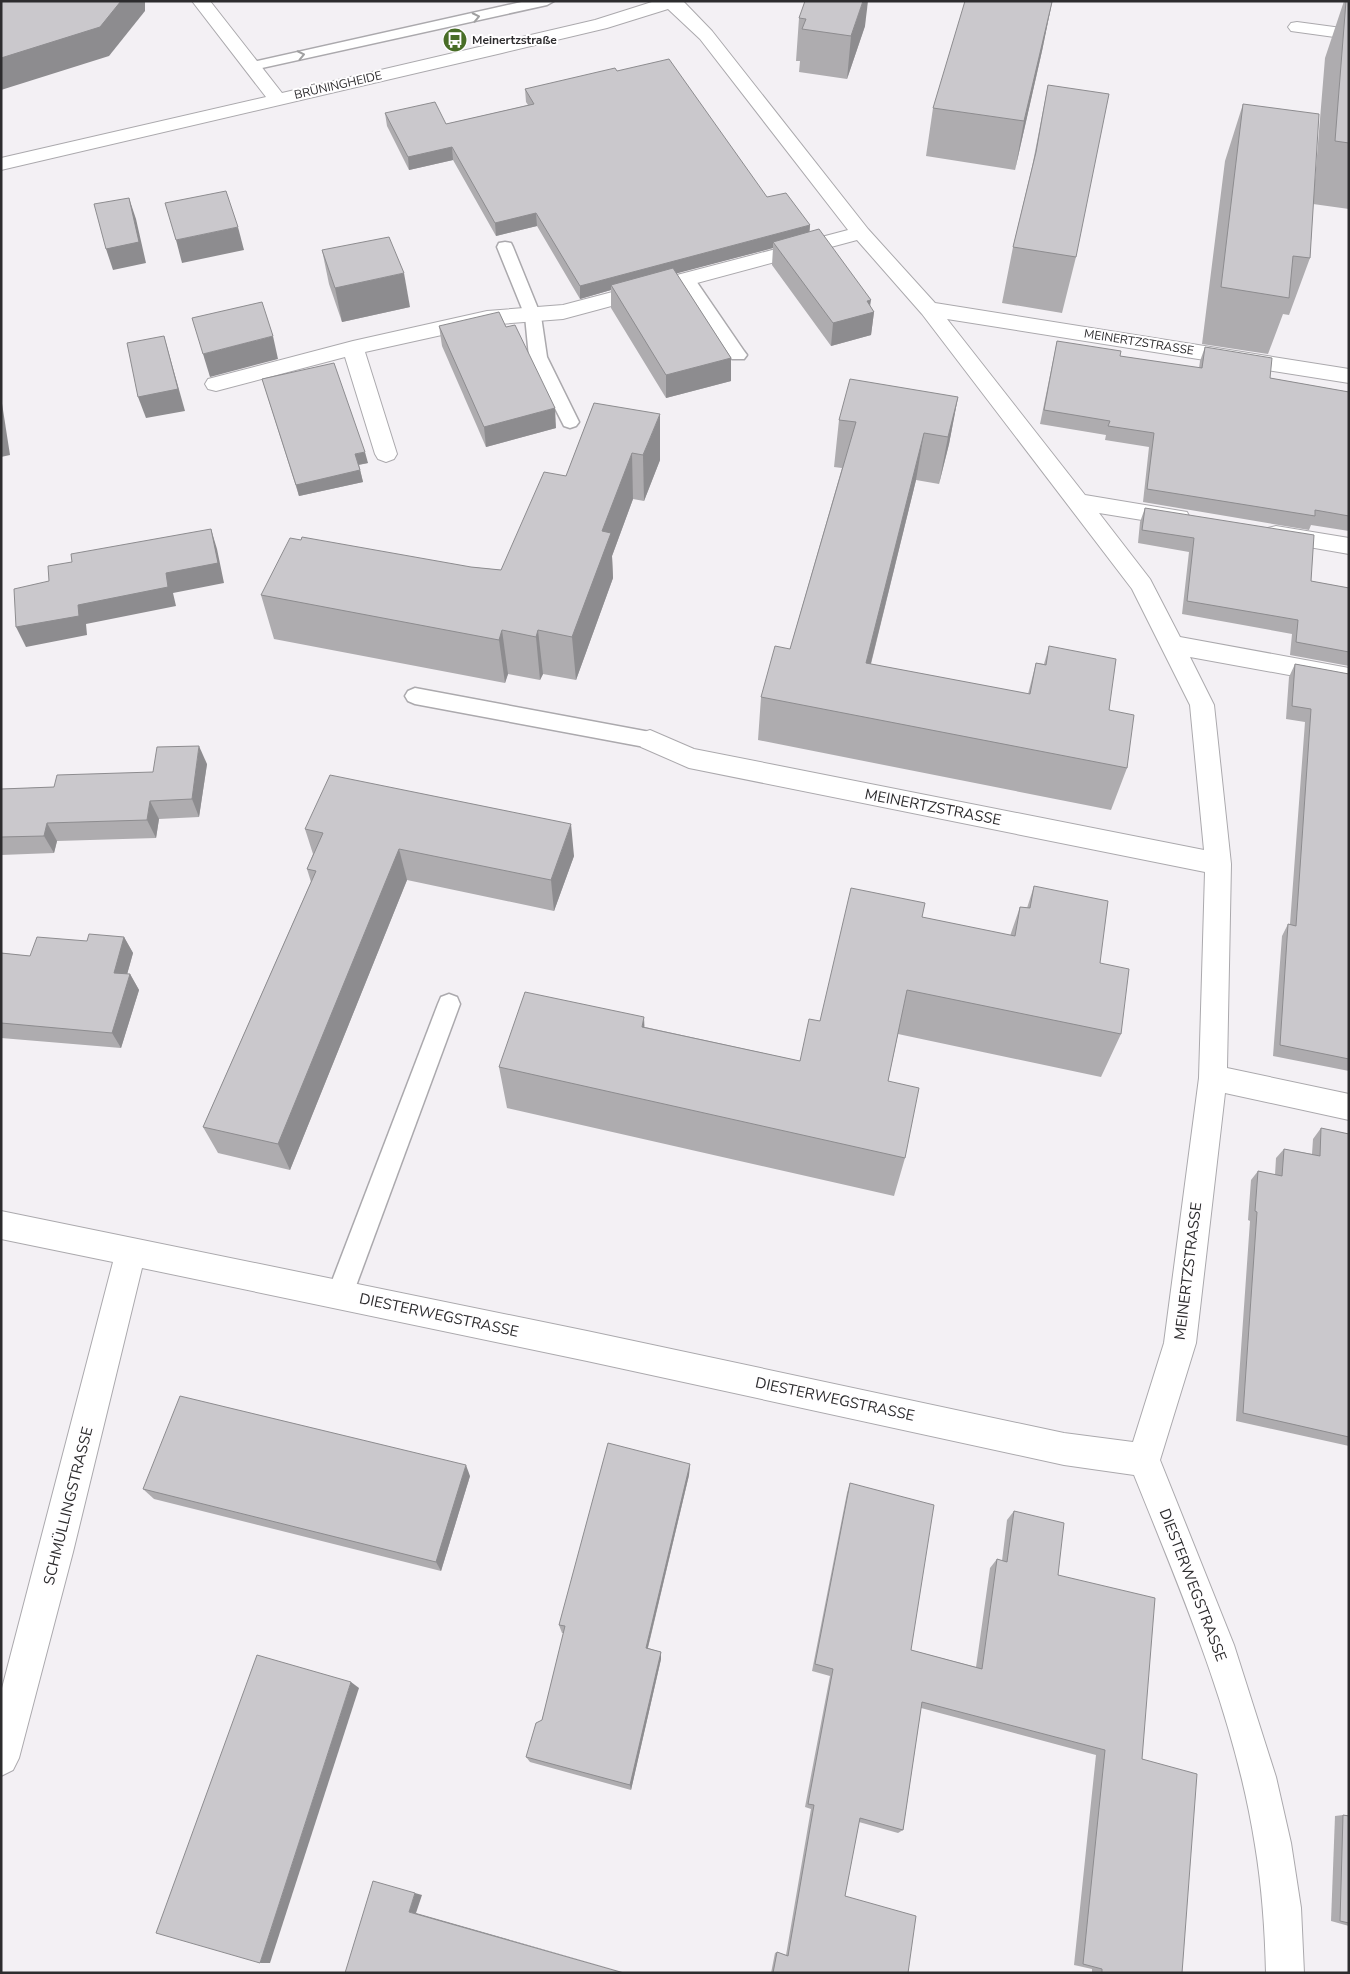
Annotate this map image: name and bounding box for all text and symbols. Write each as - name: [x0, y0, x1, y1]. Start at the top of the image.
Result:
- one-way arrow: [472, 12, 481, 23]
- bus stop icon: Meinertzstraße: [442, 27, 468, 53]
- place label: Meinertzstraße: [472, 32, 557, 48]
- one-way arrow: [296, 50, 305, 61]
- street label: BRÜNINGHEIDE: [293, 67, 383, 103]
- street label: MEINERTZSTRASSE: [1083, 325, 1195, 359]
- street label: MEINERTZSTRASSE: [863, 784, 1003, 830]
- street label: MEINERTZSTRASSE: [1170, 1201, 1206, 1341]
- street label: DIESTERWEGSTRASSE: [358, 1288, 520, 1342]
- street label: DIESTERWEGSTRASSE: [754, 1372, 916, 1426]
- street label: SCHMÜLLINGSTRASSE: [39, 1425, 97, 1587]
- street label: DIESTERWEGSTRASSE: [1155, 1506, 1231, 1664]

